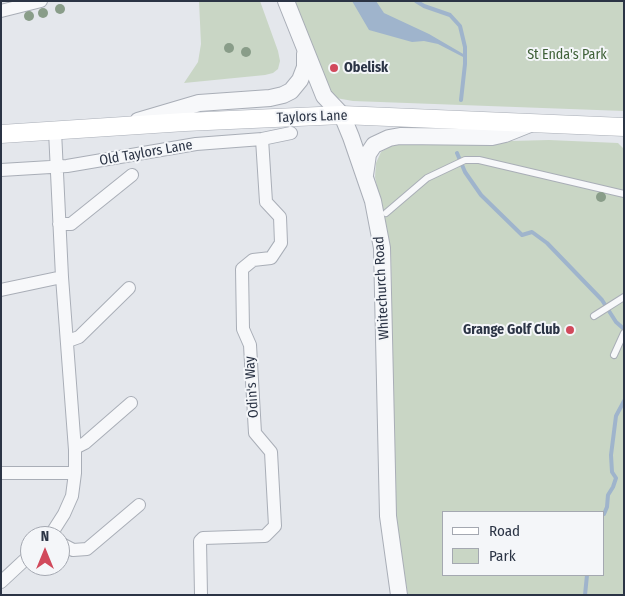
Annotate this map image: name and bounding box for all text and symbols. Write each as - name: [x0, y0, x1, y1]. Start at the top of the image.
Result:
- park label: St Enda's Park: [527, 47, 607, 63]
- place label: Obelisk: [344, 60, 388, 76]
- marker: Obelisk: [328, 62, 340, 74]
- street label: Taylors Lane: [276, 107, 348, 127]
- street label: Old Taylors Lane: [98, 137, 194, 169]
- street label: Whitechurch Road: [371, 236, 393, 340]
- place label: Grange Golf Club: [463, 322, 560, 338]
- marker: Grange Golf Club: [564, 324, 576, 336]
- street label: Odin's Way: [241, 356, 263, 418]
- legend: [442, 511, 605, 576]
- text: Road: [489, 522, 520, 540]
- north arrow: [20, 526, 70, 576]
- text: N: [41, 528, 49, 545]
- text: Park: [489, 547, 516, 565]

